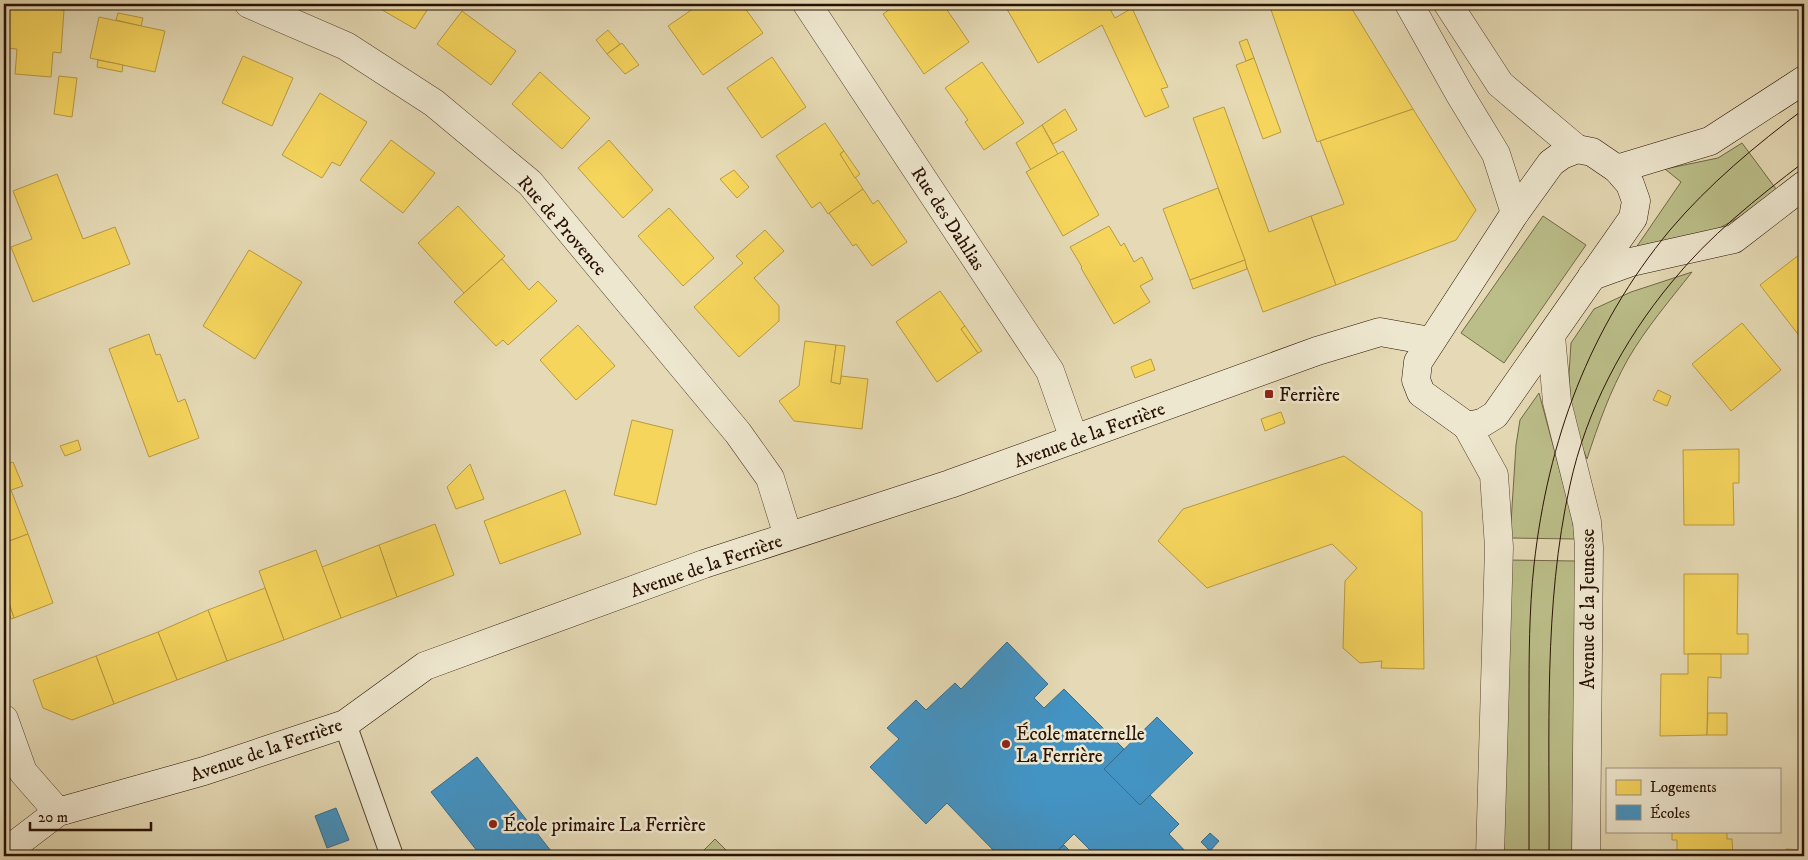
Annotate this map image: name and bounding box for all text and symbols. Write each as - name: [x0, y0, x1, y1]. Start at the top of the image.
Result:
- street label: Rue des Dahlias: [906, 163, 990, 275]
- street label: Rue de Provence: [512, 171, 612, 281]
- place label: Ferrière: [1279, 384, 1340, 407]
- marker: Ferrière: [1263, 388, 1275, 400]
- street label: Avenue de la Ferrière: [1011, 397, 1168, 473]
- street label: Avenue de la Jeunesse: [1577, 529, 1600, 689]
- street label: Avenue de la Ferrière: [628, 530, 786, 603]
- street label: Avenue de la Ferrière: [188, 714, 346, 787]
- place label: École maternelle La Ferrière: [1016, 722, 1145, 768]
- marker: École maternelle La Ferrière: [1000, 738, 1012, 750]
- legend: [1606, 768, 1780, 832]
- text: Logements: [1650, 778, 1717, 797]
- scale bar: [30, 800, 151, 832]
- text: Écoles: [1650, 804, 1690, 823]
- text: 20 m: [38, 808, 68, 827]
- place label: École primaire La Ferrière: [503, 813, 706, 837]
- marker: École primaire La Ferrière: [487, 818, 499, 830]

